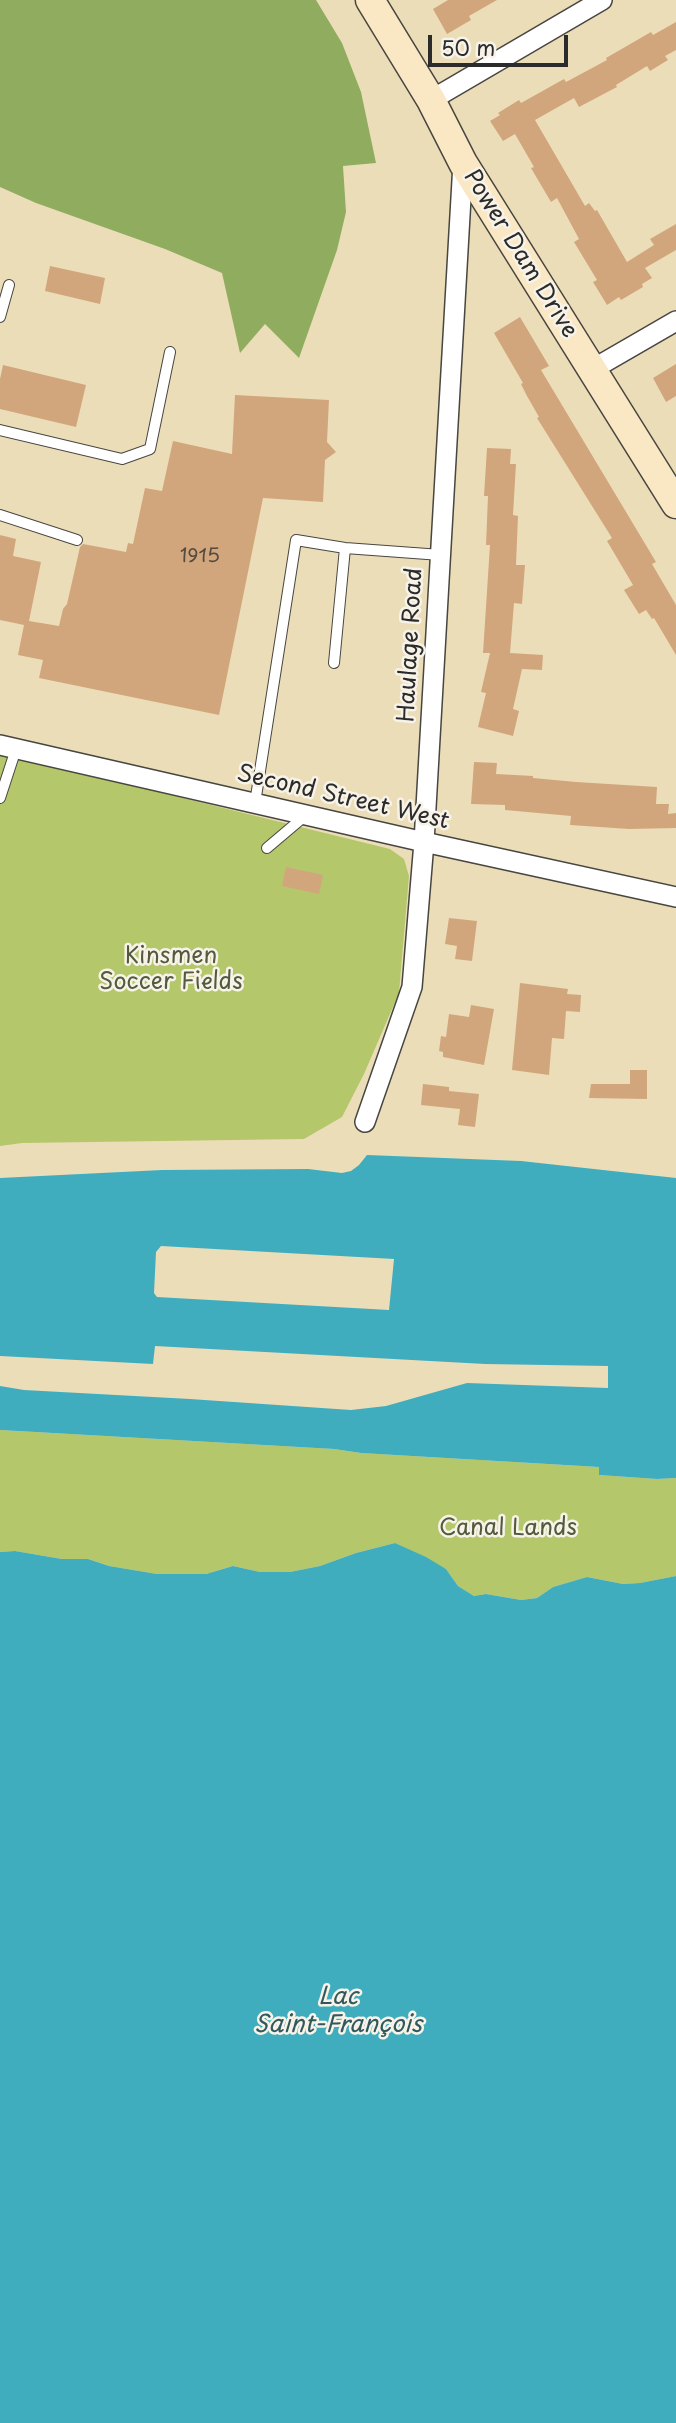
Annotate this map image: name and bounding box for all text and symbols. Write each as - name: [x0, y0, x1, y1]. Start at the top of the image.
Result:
- scale bar: [431, 21, 571, 65]
- text: 50 m: [441, 31, 495, 63]
- street label: Power Dam Drive: [457, 165, 583, 343]
- house number: 1915: [180, 546, 220, 568]
- street label: Haulage Road: [393, 567, 429, 723]
- street label: Second Street West: [234, 760, 452, 836]
- park label: Kinsmen Soccer Fields: [99, 943, 243, 997]
- park label: Canal Lands: [439, 1515, 577, 1543]
- water label: Lac Saint-François: [254, 1983, 422, 2039]

